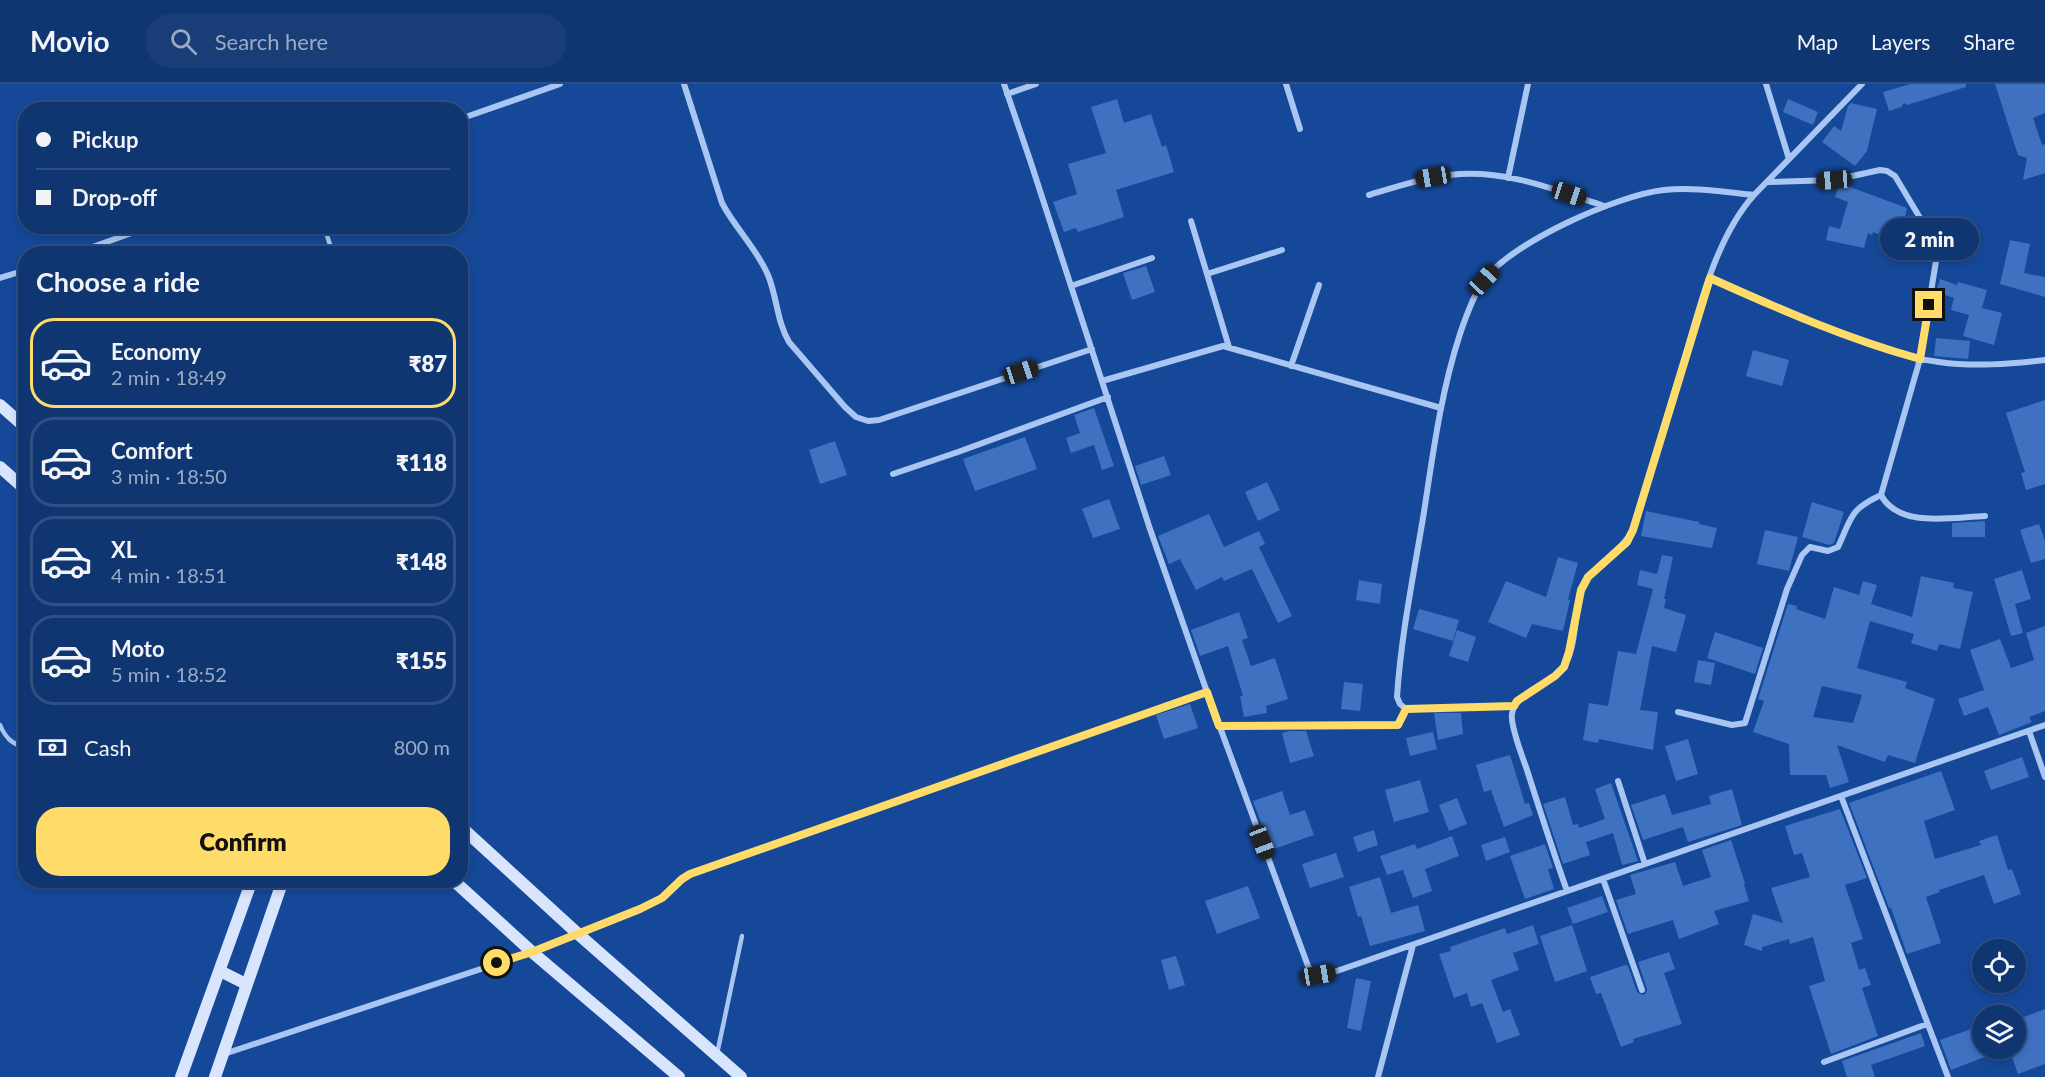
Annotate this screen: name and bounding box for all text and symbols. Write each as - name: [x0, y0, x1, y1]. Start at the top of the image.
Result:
- search box: [146, 14, 566, 68]
- text: Movio: [30, 24, 110, 58]
- icon: search: [167, 25, 200, 58]
- text: Search here: [215, 28, 328, 55]
- text: Map: [1797, 29, 1838, 54]
- text: Layers: [1871, 29, 1930, 54]
- text: Share: [1963, 29, 2015, 54]
- text: Pickup: [72, 126, 138, 153]
- car: [1414, 165, 1452, 189]
- car: [1815, 170, 1853, 190]
- car: [1549, 180, 1589, 208]
- text: Drop-off: [72, 184, 157, 211]
- callout: 2 min: [1880, 218, 1978, 260]
- text: 2 min: [1905, 227, 1954, 251]
- car: [1465, 261, 1503, 299]
- text: Choose a ride: [36, 265, 200, 298]
- route end: [1915, 291, 1942, 318]
- icon: car: [39, 336, 93, 390]
- text: Economy: [111, 338, 201, 365]
- text: ₹87: [409, 350, 447, 377]
- car: [1001, 358, 1041, 386]
- text: 2 min · 18:49: [111, 365, 227, 389]
- icon: car: [39, 435, 93, 489]
- text: Comfort: [111, 437, 193, 464]
- text: ₹118: [396, 449, 447, 476]
- text: 3 min · 18:50: [111, 464, 227, 488]
- icon: car: [39, 534, 93, 588]
- text: XL: [111, 536, 137, 563]
- text: ₹148: [396, 548, 447, 575]
- text: 4 min · 18:51: [111, 563, 227, 587]
- icon: car: [39, 633, 93, 687]
- text: Moto: [111, 635, 165, 662]
- text: ₹155: [396, 647, 447, 674]
- text: 5 min · 18:52: [111, 662, 227, 686]
- icon: cash: [36, 731, 69, 764]
- text: Cash: [84, 734, 131, 761]
- text: 800 m: [394, 735, 450, 759]
- button: Confirm: [36, 807, 450, 876]
- car: [1247, 822, 1277, 862]
- map controls: [1972, 939, 2026, 1059]
- button: locate: [1972, 939, 2026, 993]
- route start: [483, 949, 510, 976]
- car: [1299, 963, 1337, 987]
- button: layers: [1972, 1005, 2026, 1059]

